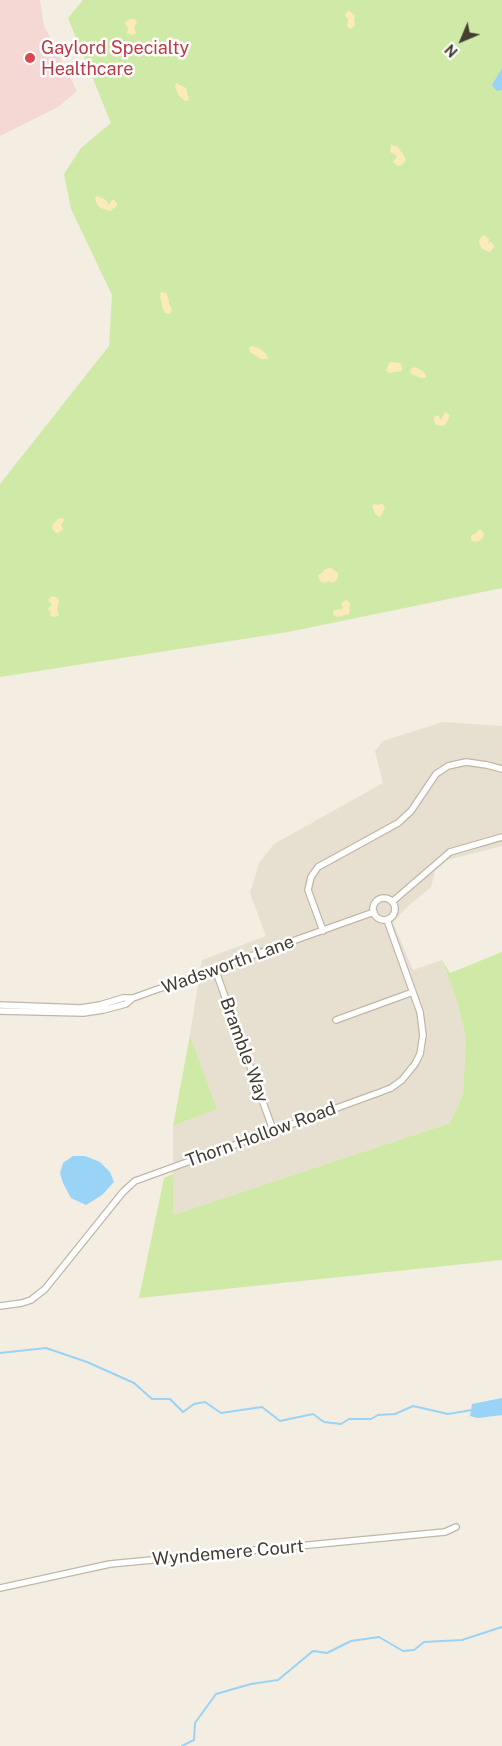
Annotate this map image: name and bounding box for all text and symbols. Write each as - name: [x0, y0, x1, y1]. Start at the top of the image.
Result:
- north arrow: [437, 15, 487, 65]
- place label: Gaylord Specialty Healthcare: [41, 37, 189, 80]
- text: N: [442, 41, 461, 60]
- marker: Gaylord Specialty Healthcare: [23, 51, 37, 65]
- street label: Wadsworth Lane: [159, 931, 297, 999]
- street label: Bramble Way: [215, 994, 273, 1106]
- street label: Thorn Hollow Road: [183, 1098, 339, 1172]
- street label: Wyndemere Court: [151, 1536, 305, 1570]

